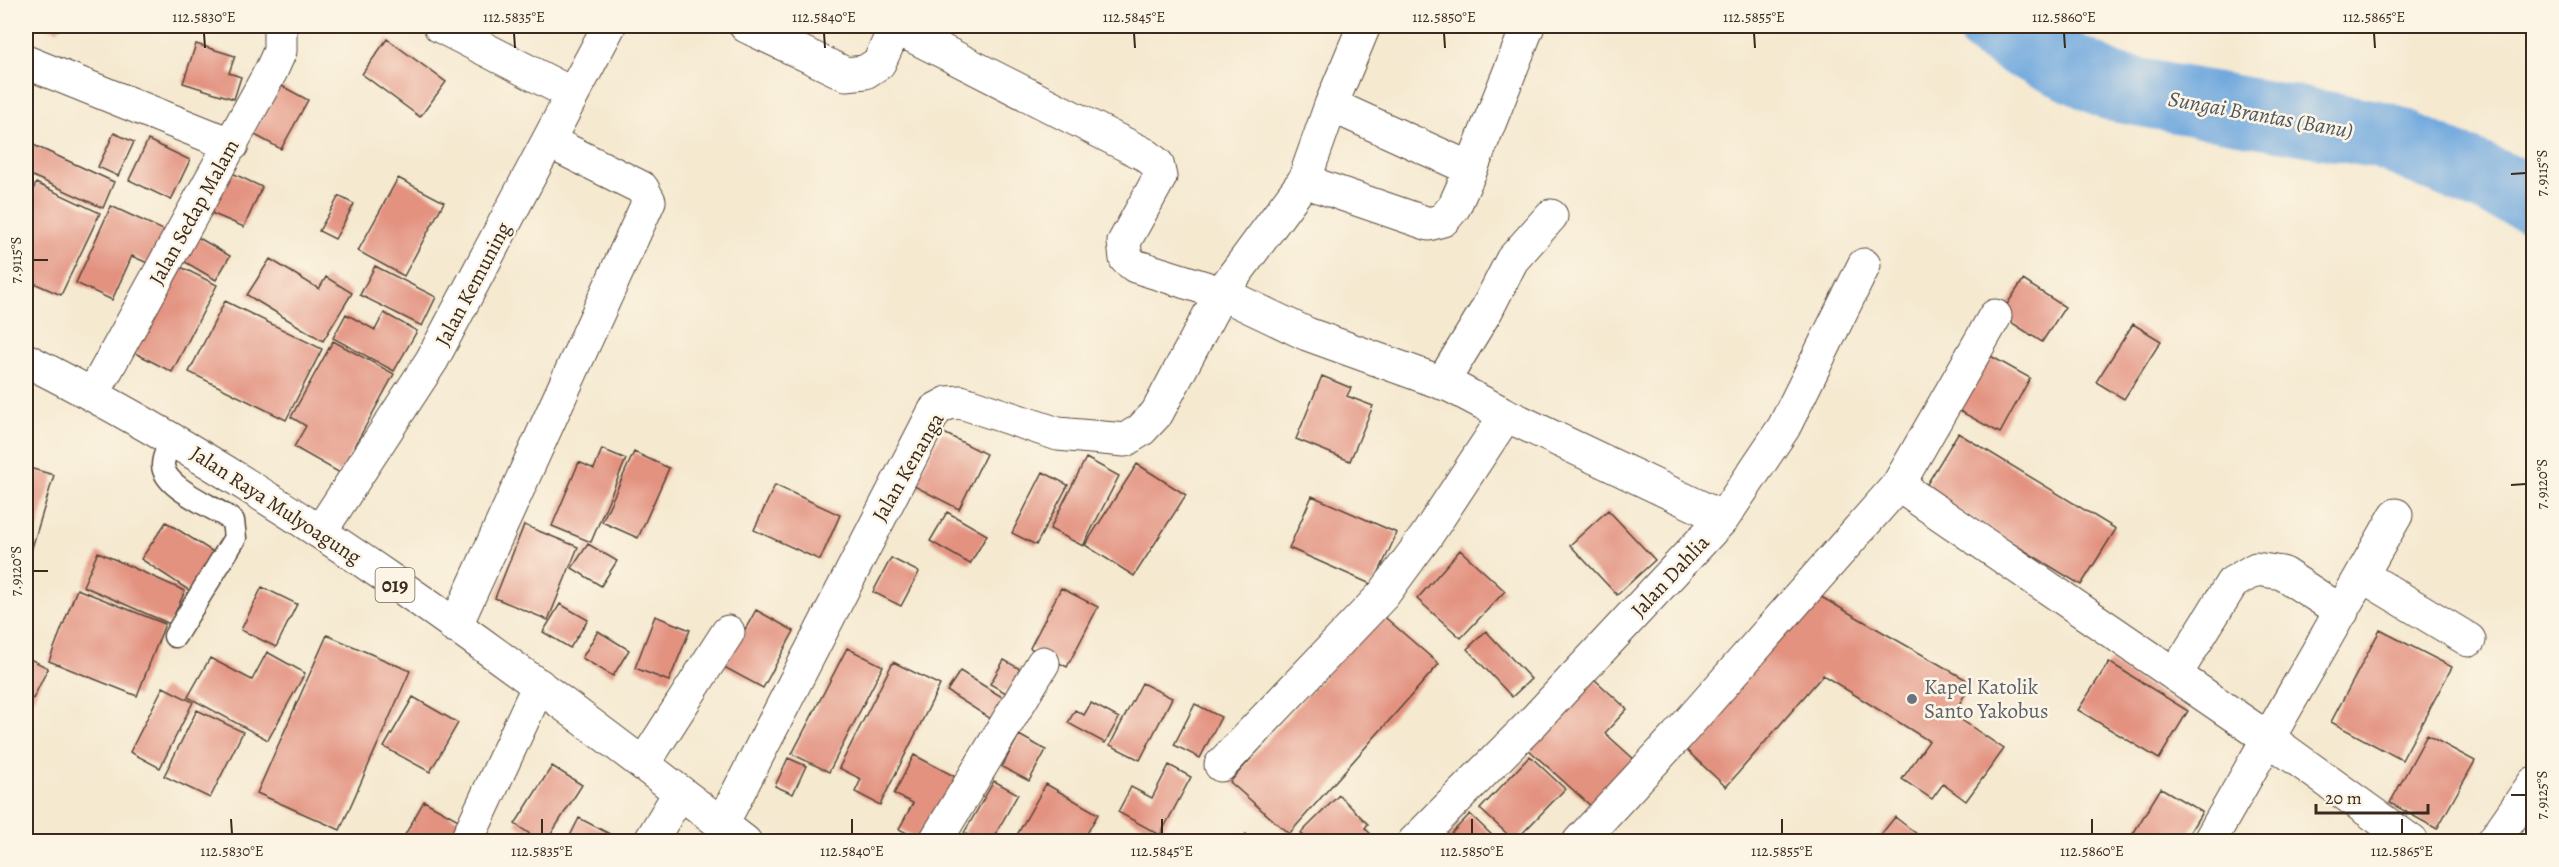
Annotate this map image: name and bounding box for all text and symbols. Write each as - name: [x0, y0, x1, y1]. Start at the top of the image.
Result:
- text: 112.5830°E: [172, 7, 236, 27]
- text: 112.5835°E: [483, 7, 545, 27]
- text: 112.5840°E: [792, 7, 856, 27]
- text: 112.5845°E: [1103, 7, 1165, 27]
- text: 112.5850°E: [1412, 7, 1476, 27]
- text: 112.5855°E: [1723, 7, 1785, 27]
- text: 112.5860°E: [2032, 7, 2096, 27]
- text: 112.5865°E: [2343, 7, 2405, 27]
- water label: Sungai Brantas (Banu): [2166, 84, 2356, 146]
- street label: Jalan Sedap Malam: [142, 134, 246, 290]
- text: 7.9115°S: [2532, 150, 2552, 196]
- street label: Jalan Kemuning: [429, 217, 518, 351]
- text: 7.9115°S: [6, 237, 26, 283]
- street label: Jalan Kenanga: [866, 407, 951, 527]
- street label: Jalan Raya Mulyoagung: [185, 439, 367, 571]
- text: 7.9120°S: [2532, 459, 2552, 509]
- street label: Jalan Dahlia: [1625, 529, 1716, 623]
- text: 7.9120°S: [6, 546, 26, 596]
- road number: 019: [376, 568, 414, 602]
- place label: Kapel Katolik Santo Yakobus: [1924, 673, 2048, 725]
- marker: Kapel Katolik Santo Yakobus: [1905, 692, 1919, 706]
- text: 7.9125°S: [2532, 771, 2552, 819]
- scale bar: [2316, 777, 2428, 815]
- text: 20 m: [2325, 786, 2362, 810]
- text: 112.5830°E: [200, 841, 264, 861]
- text: 112.5835°E: [511, 841, 573, 861]
- text: 112.5840°E: [820, 841, 884, 861]
- text: 112.5845°E: [1131, 841, 1193, 861]
- text: 112.5850°E: [1440, 841, 1504, 861]
- text: 112.5855°E: [1751, 841, 1813, 861]
- text: 112.5860°E: [2060, 841, 2124, 861]
- text: 112.5865°E: [2371, 841, 2433, 861]

